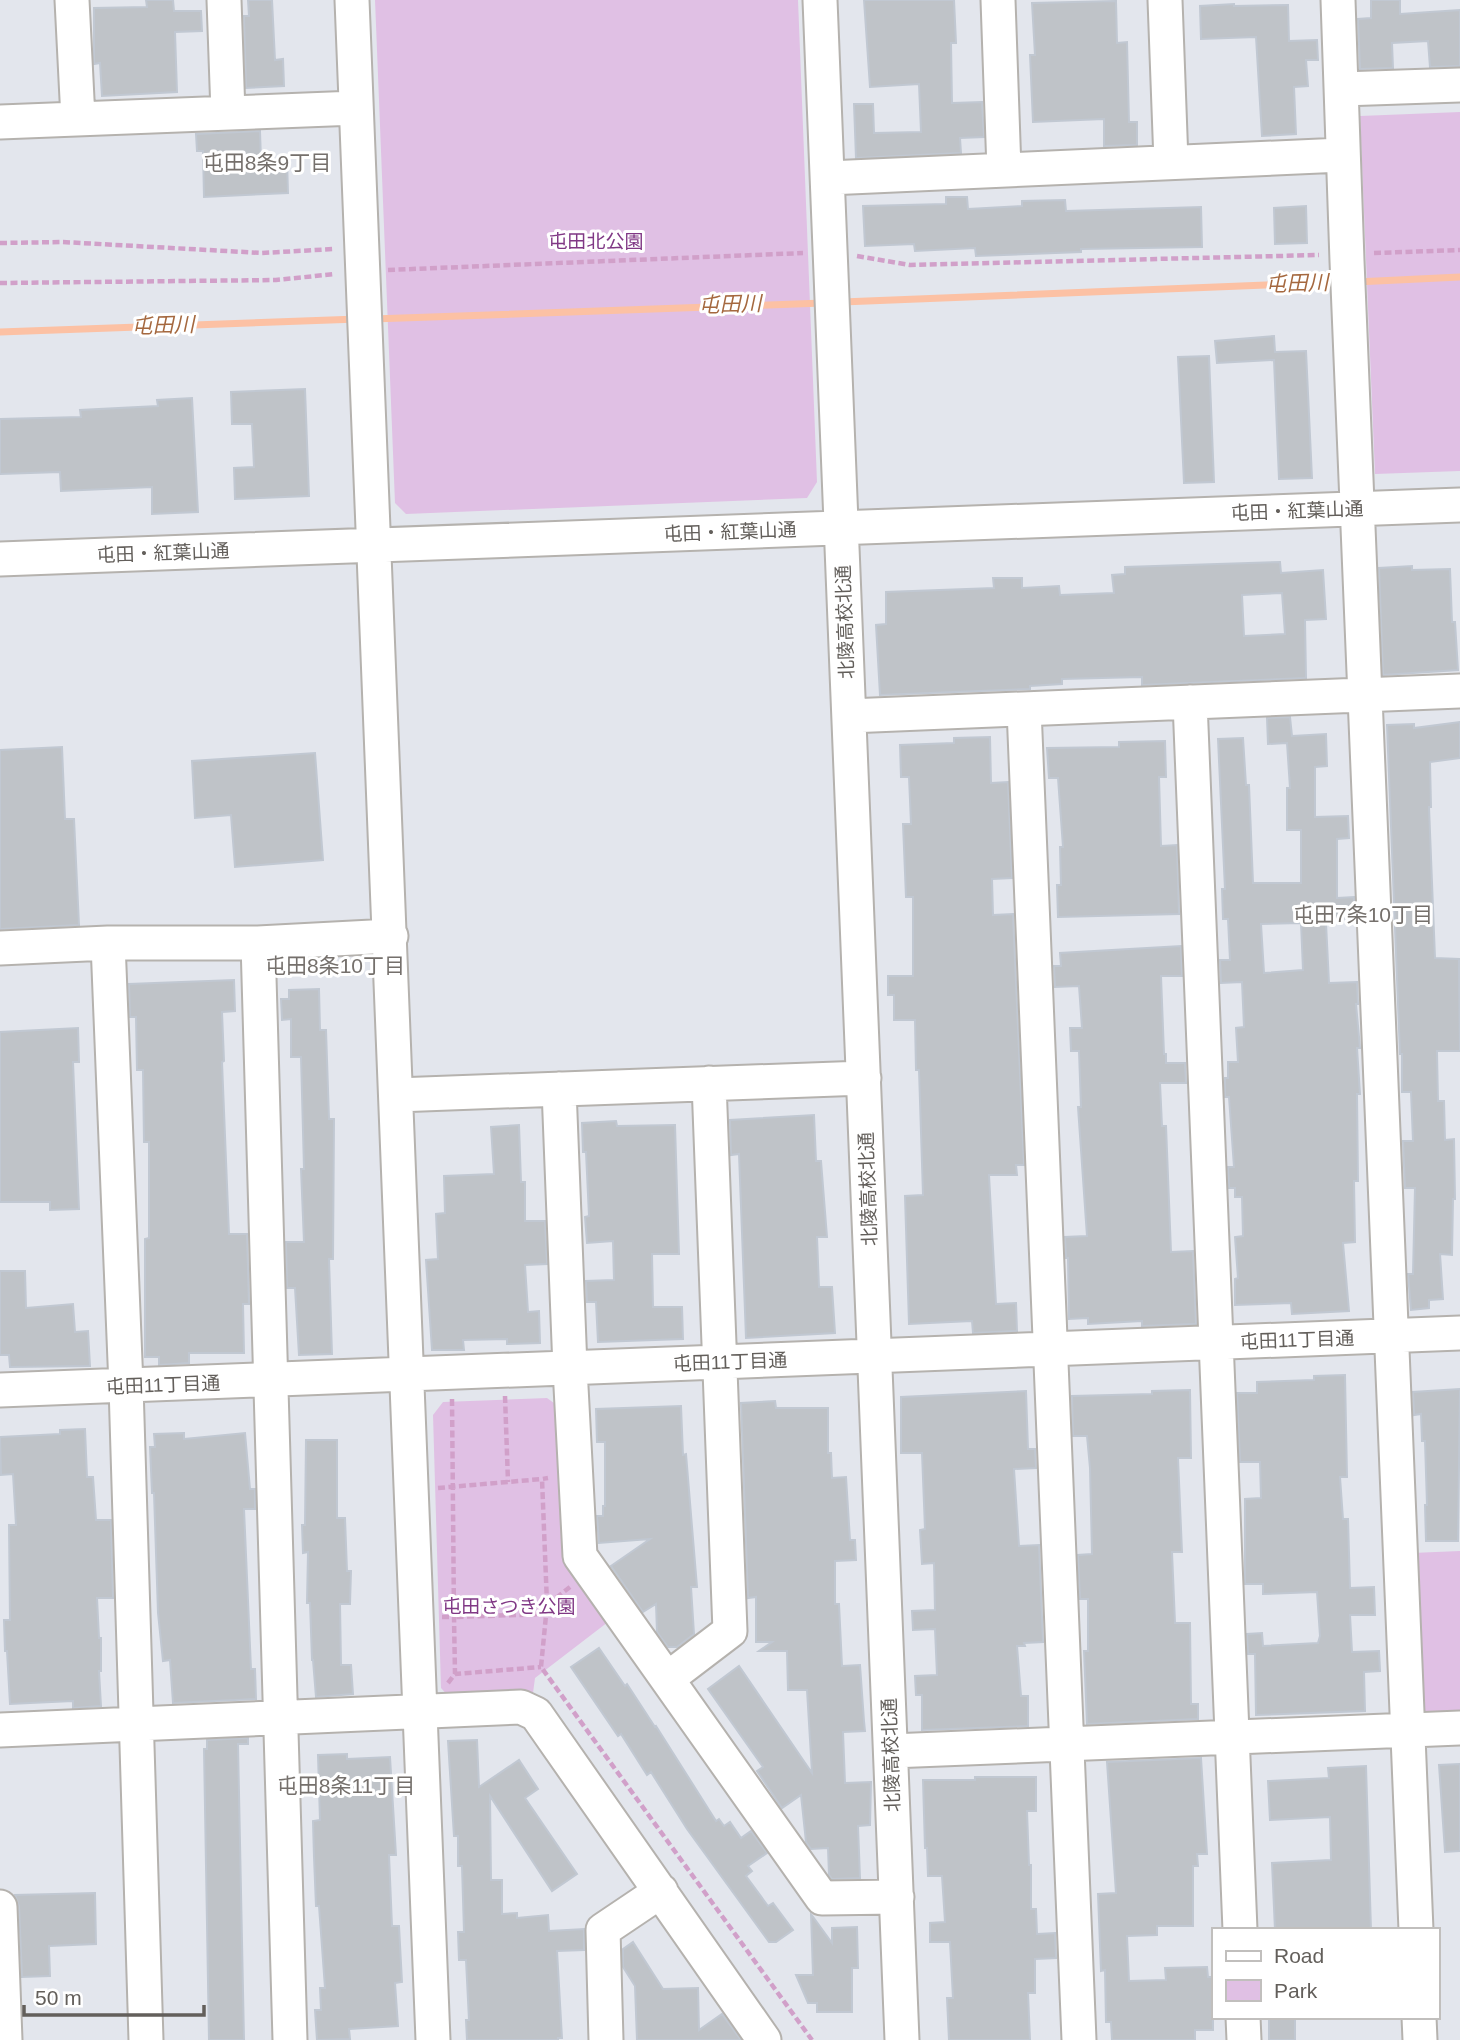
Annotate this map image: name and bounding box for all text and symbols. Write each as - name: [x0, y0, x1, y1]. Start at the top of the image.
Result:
- district label: 屯田8条9丁目: [203, 151, 331, 174]
- park label: 屯田北公園: [548, 231, 644, 252]
- water label: 屯田川: [1265, 270, 1331, 296]
- water label: 屯田川: [698, 291, 764, 317]
- water label: 屯田川: [131, 312, 197, 338]
- street label: 屯田・紅葉山通: [1230, 498, 1364, 524]
- street label: 屯田・紅葉山通: [663, 519, 797, 545]
- street label: 屯田・紅葉山通: [96, 540, 230, 566]
- street label: 北陵高校北通: [833, 565, 857, 679]
- district label: 屯田7条10丁目: [1293, 903, 1433, 926]
- district label: 屯田8条10丁目: [265, 954, 405, 977]
- street label: 北陵高校北通: [856, 1132, 880, 1246]
- street label: 屯田11丁目通: [1239, 1328, 1355, 1352]
- street label: 屯田11丁目通: [672, 1350, 788, 1374]
- street label: 屯田11丁目通: [105, 1373, 221, 1397]
- park label: 屯田さつき公園: [442, 1596, 576, 1617]
- street label: 北陵高校北通: [879, 1698, 903, 1812]
- district label: 屯田8条11丁目: [277, 1774, 415, 1797]
- legend: [1212, 1928, 1439, 2019]
- text: Road: [1274, 1944, 1324, 1967]
- scale bar: [24, 1974, 205, 2018]
- text: Park: [1274, 1979, 1318, 2002]
- text: 50 m: [35, 1986, 82, 2009]

